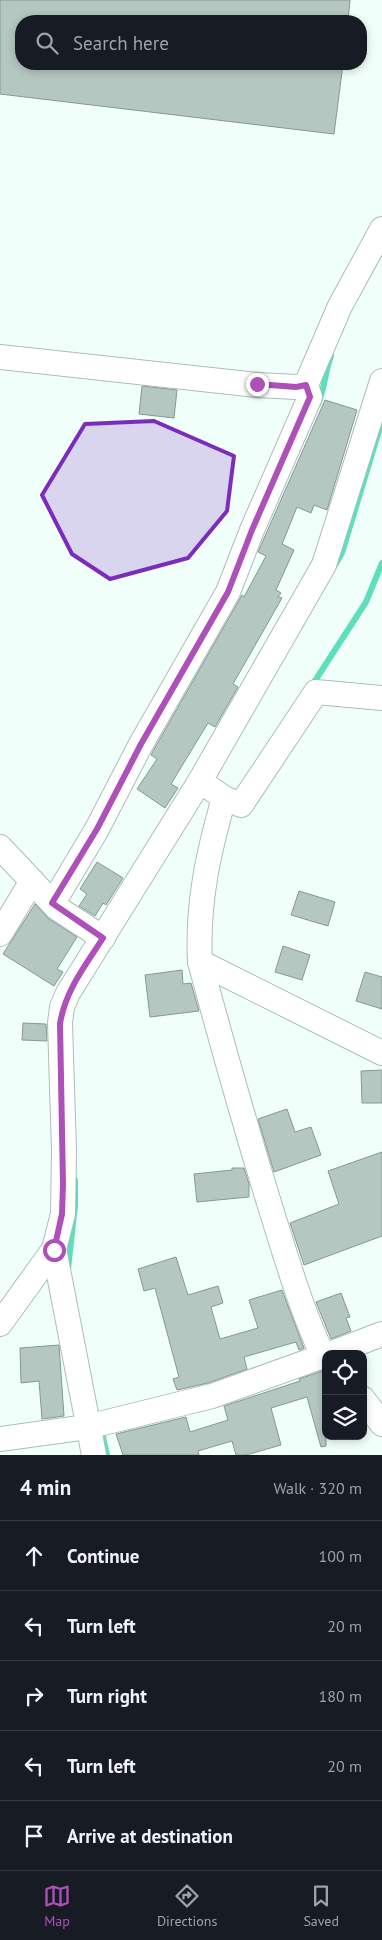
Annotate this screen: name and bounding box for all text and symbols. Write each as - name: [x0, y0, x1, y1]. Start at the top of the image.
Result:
- search box: [15, 15, 367, 70]
- icon: search: [33, 29, 61, 57]
- text: Search here: [73, 31, 169, 55]
- route end: [246, 373, 269, 396]
- route start: [43, 1239, 66, 1262]
- map controls: [322, 1350, 367, 1440]
- button: locate: [322, 1350, 367, 1395]
- button: layers: [322, 1395, 367, 1440]
- text: 4 min: [20, 1474, 71, 1501]
- text: Walk · 320 m: [273, 1478, 362, 1498]
- icon: ahead: [20, 1542, 48, 1570]
- text: Continue: [67, 1544, 139, 1568]
- text: 100 m: [319, 1546, 362, 1566]
- icon: left: [20, 1612, 48, 1640]
- text: Turn left: [67, 1614, 136, 1638]
- text: 20 m: [327, 1616, 362, 1636]
- icon: right: [20, 1682, 48, 1710]
- text: Turn right: [67, 1684, 147, 1708]
- text: 180 m: [319, 1686, 362, 1706]
- icon: left: [20, 1752, 48, 1780]
- text: Turn left: [67, 1754, 136, 1778]
- text: 20 m: [327, 1756, 362, 1776]
- icon: arrive: [20, 1822, 48, 1850]
- text: Arrive at destination: [67, 1824, 233, 1848]
- tab: Map: [43, 1882, 71, 1930]
- tab: Directions: [157, 1882, 217, 1930]
- tab: Saved: [303, 1882, 339, 1930]

